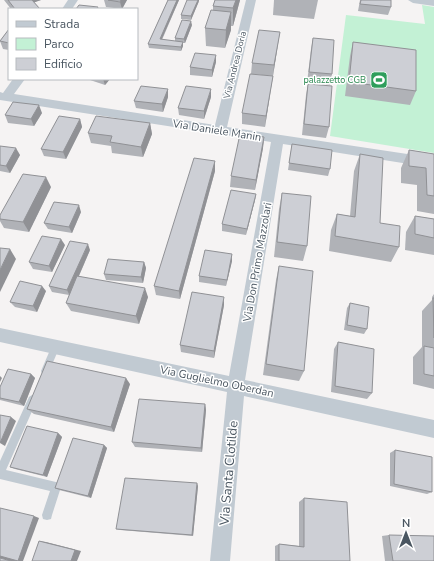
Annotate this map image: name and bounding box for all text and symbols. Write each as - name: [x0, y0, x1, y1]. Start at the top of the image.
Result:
- legend: [8, 8, 138, 80]
- text: Strada: [44, 16, 80, 32]
- street label: Via Andrea Doria: [221, 30, 249, 101]
- text: Parco: [44, 36, 74, 52]
- text: Edificio: [44, 56, 83, 72]
- sports icon: palazzetto CGB: [369, 70, 389, 90]
- place label: palazzetto CGB: [304, 74, 366, 86]
- street label: Via Daniele Manin: [171, 116, 262, 145]
- street label: Via Don Primo Mazzolari: [239, 201, 275, 324]
- street label: Via Guglielmo Oberdan: [158, 362, 275, 401]
- street label: Via Santa Clotilde: [215, 420, 243, 527]
- north arrow: [386, 513, 426, 553]
- text: N: [402, 516, 410, 531]

